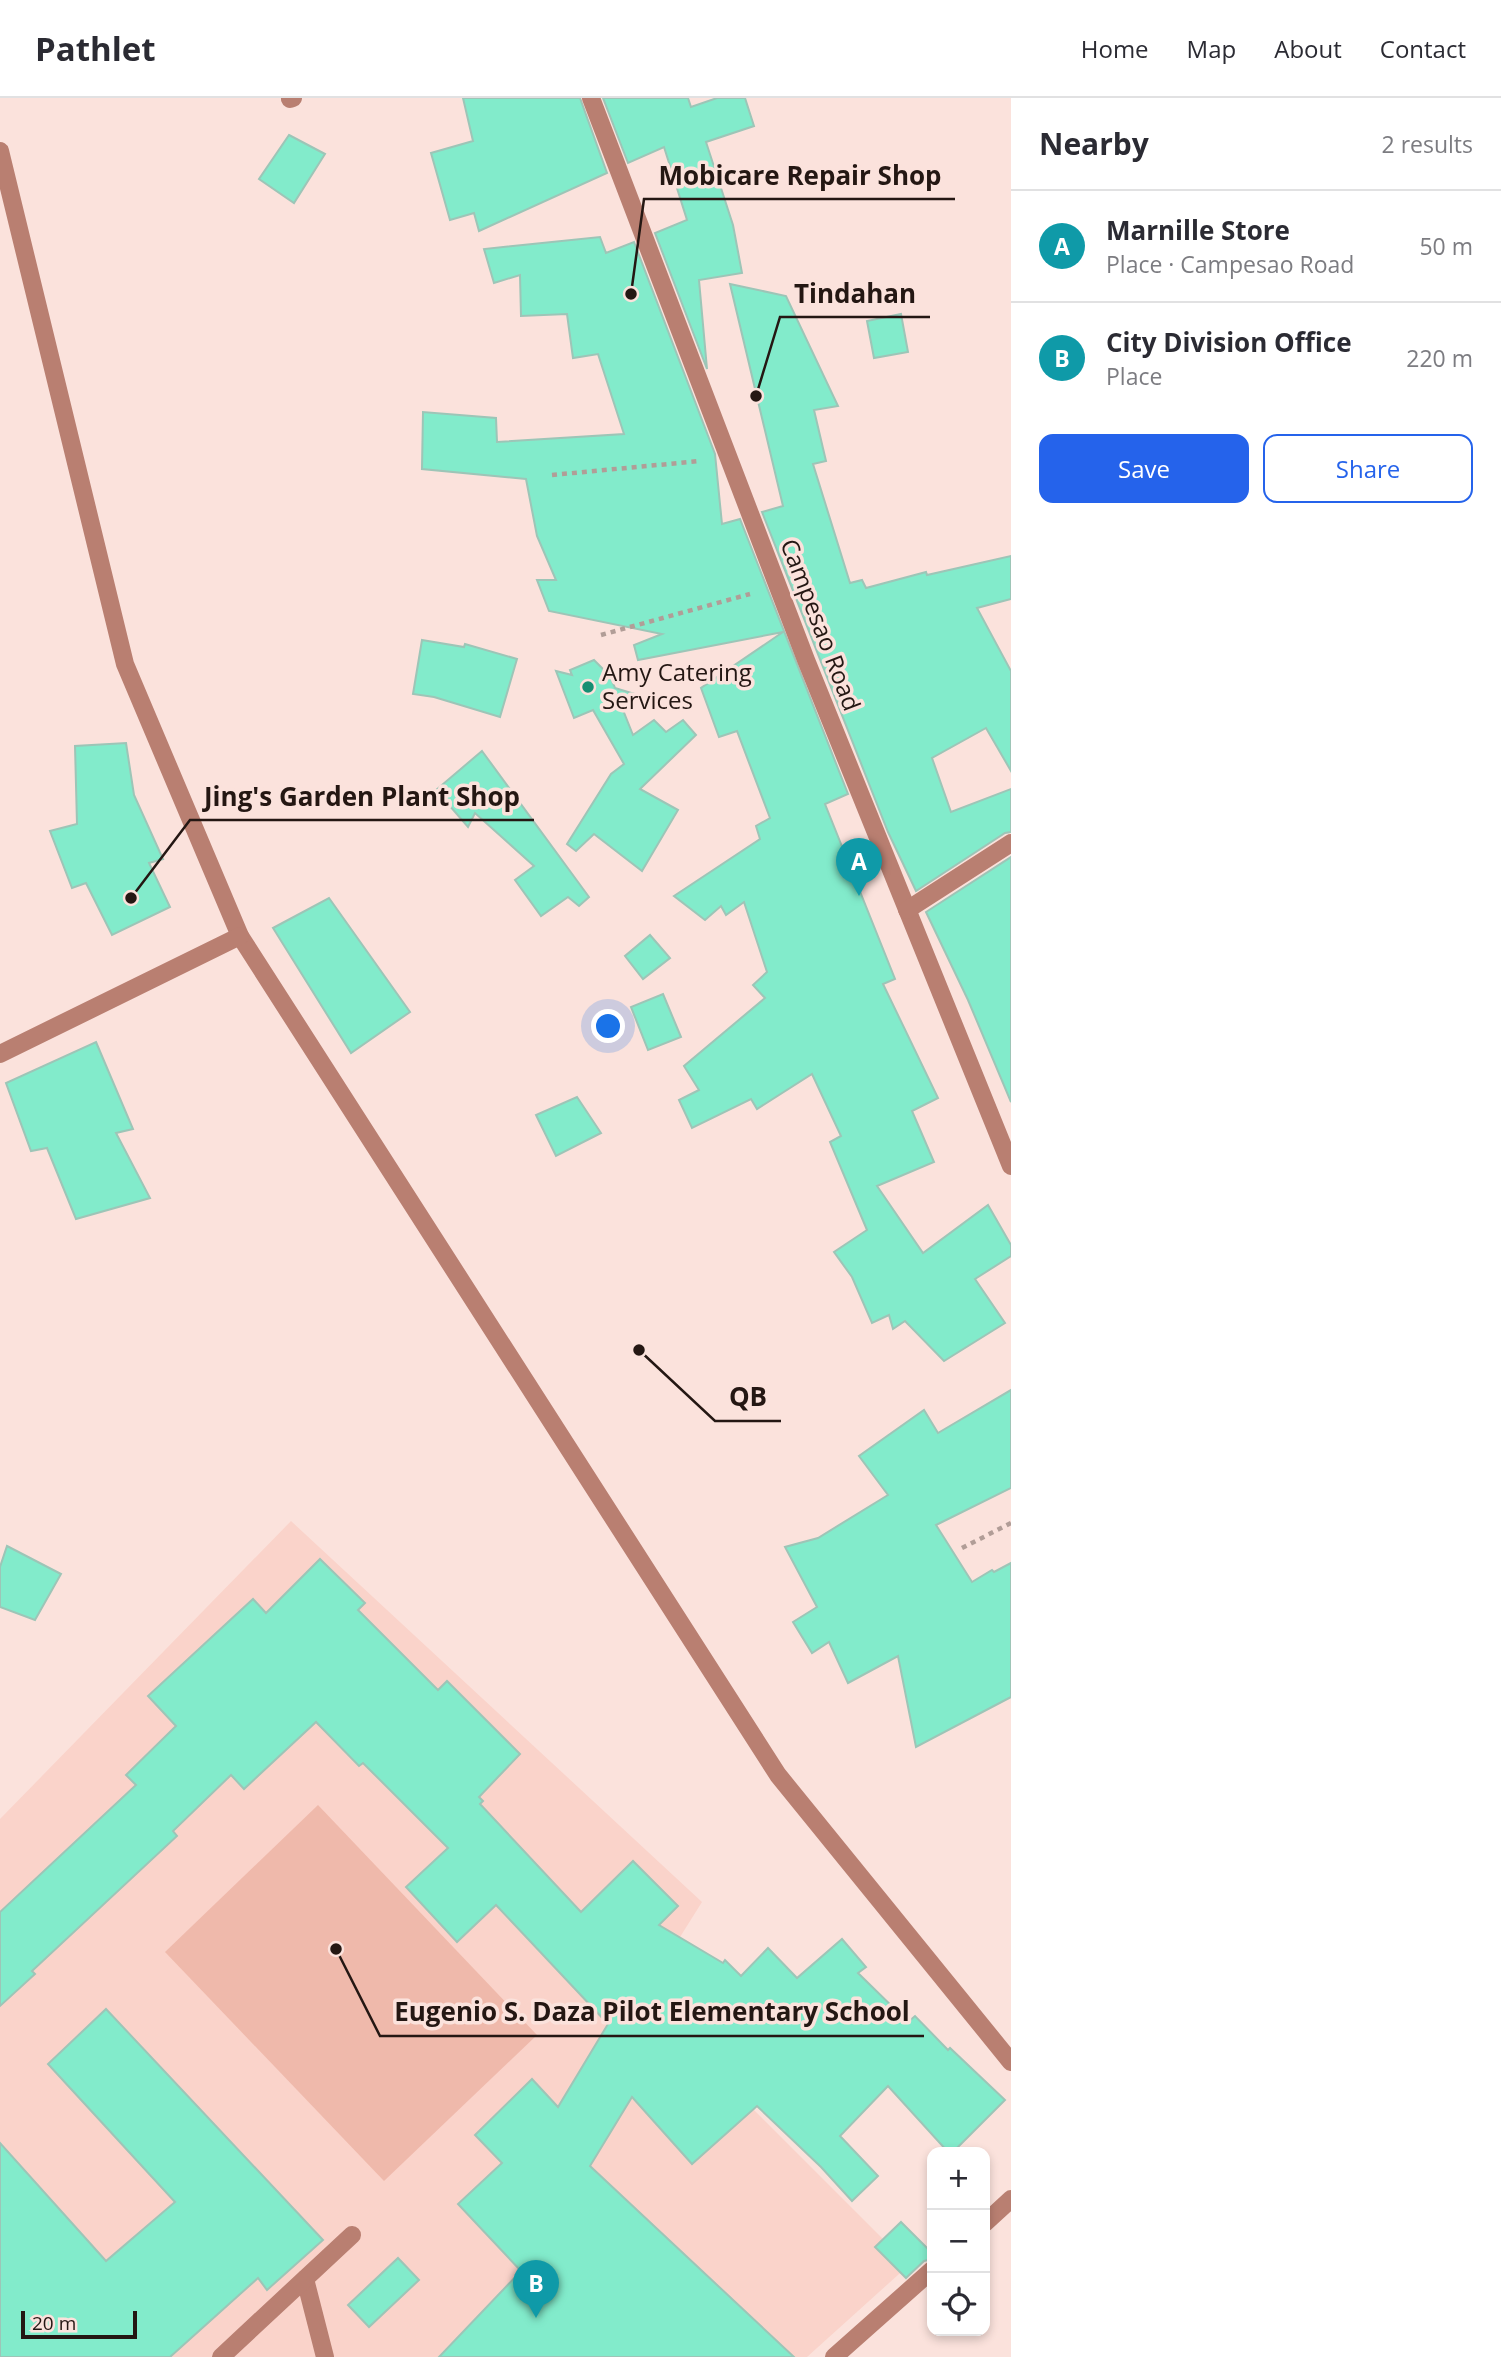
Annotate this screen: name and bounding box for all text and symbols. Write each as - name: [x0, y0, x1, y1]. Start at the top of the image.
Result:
- text: Pathlet: [35, 26, 156, 71]
- text: Home: [1081, 32, 1149, 65]
- text: Map: [1187, 32, 1236, 65]
- text: About: [1274, 32, 1342, 65]
- text: Contact: [1380, 32, 1466, 65]
- text: Nearby: [1039, 123, 1149, 164]
- text: 2 results: [1382, 128, 1473, 160]
- callout: Mobicare Repair Shop: [644, 152, 955, 199]
- text: Mobicare Repair Shop: [658, 157, 942, 193]
- text: Marnille Store: [1106, 212, 1290, 248]
- text: A: [1054, 230, 1070, 262]
- text: 50 m: [1419, 230, 1473, 262]
- text: Place · Campesao Road: [1106, 248, 1354, 280]
- callout: Tindahan: [780, 270, 930, 317]
- text: Tindahan: [794, 275, 916, 311]
- text: City Division Office: [1106, 324, 1352, 360]
- text: B: [1054, 342, 1070, 374]
- text: 220 m: [1406, 342, 1473, 374]
- text: Place: [1106, 360, 1162, 392]
- button: Save: [1039, 434, 1249, 503]
- button: Share: [1263, 434, 1473, 503]
- street label: Campesao Road: [773, 534, 869, 715]
- place label: Amy Catering Services: [602, 655, 752, 716]
- marker: Amy Catering Services: [580, 679, 596, 695]
- callout: Jing's Garden Plant Shop: [190, 773, 534, 820]
- text: Jing's Garden Plant Shop: [202, 778, 520, 814]
- pin: A: [836, 838, 882, 896]
- your location: [591, 1009, 625, 1043]
- callout: QB: [715, 1374, 781, 1421]
- text: QB: [729, 1378, 767, 1414]
- callout: Eugenio S. Daza Pilot Elementary School: [380, 1989, 924, 2036]
- text: Eugenio S. Daza Pilot Elementary School: [394, 1993, 910, 2029]
- map controls: [927, 2147, 990, 2336]
- button: +: [927, 2147, 990, 2210]
- button: −: [927, 2210, 990, 2273]
- pin: B: [513, 2260, 559, 2318]
- button: locate: [927, 2273, 990, 2336]
- scale bar: [21, 2308, 136, 2340]
- text: 20 m: [32, 2310, 76, 2336]

